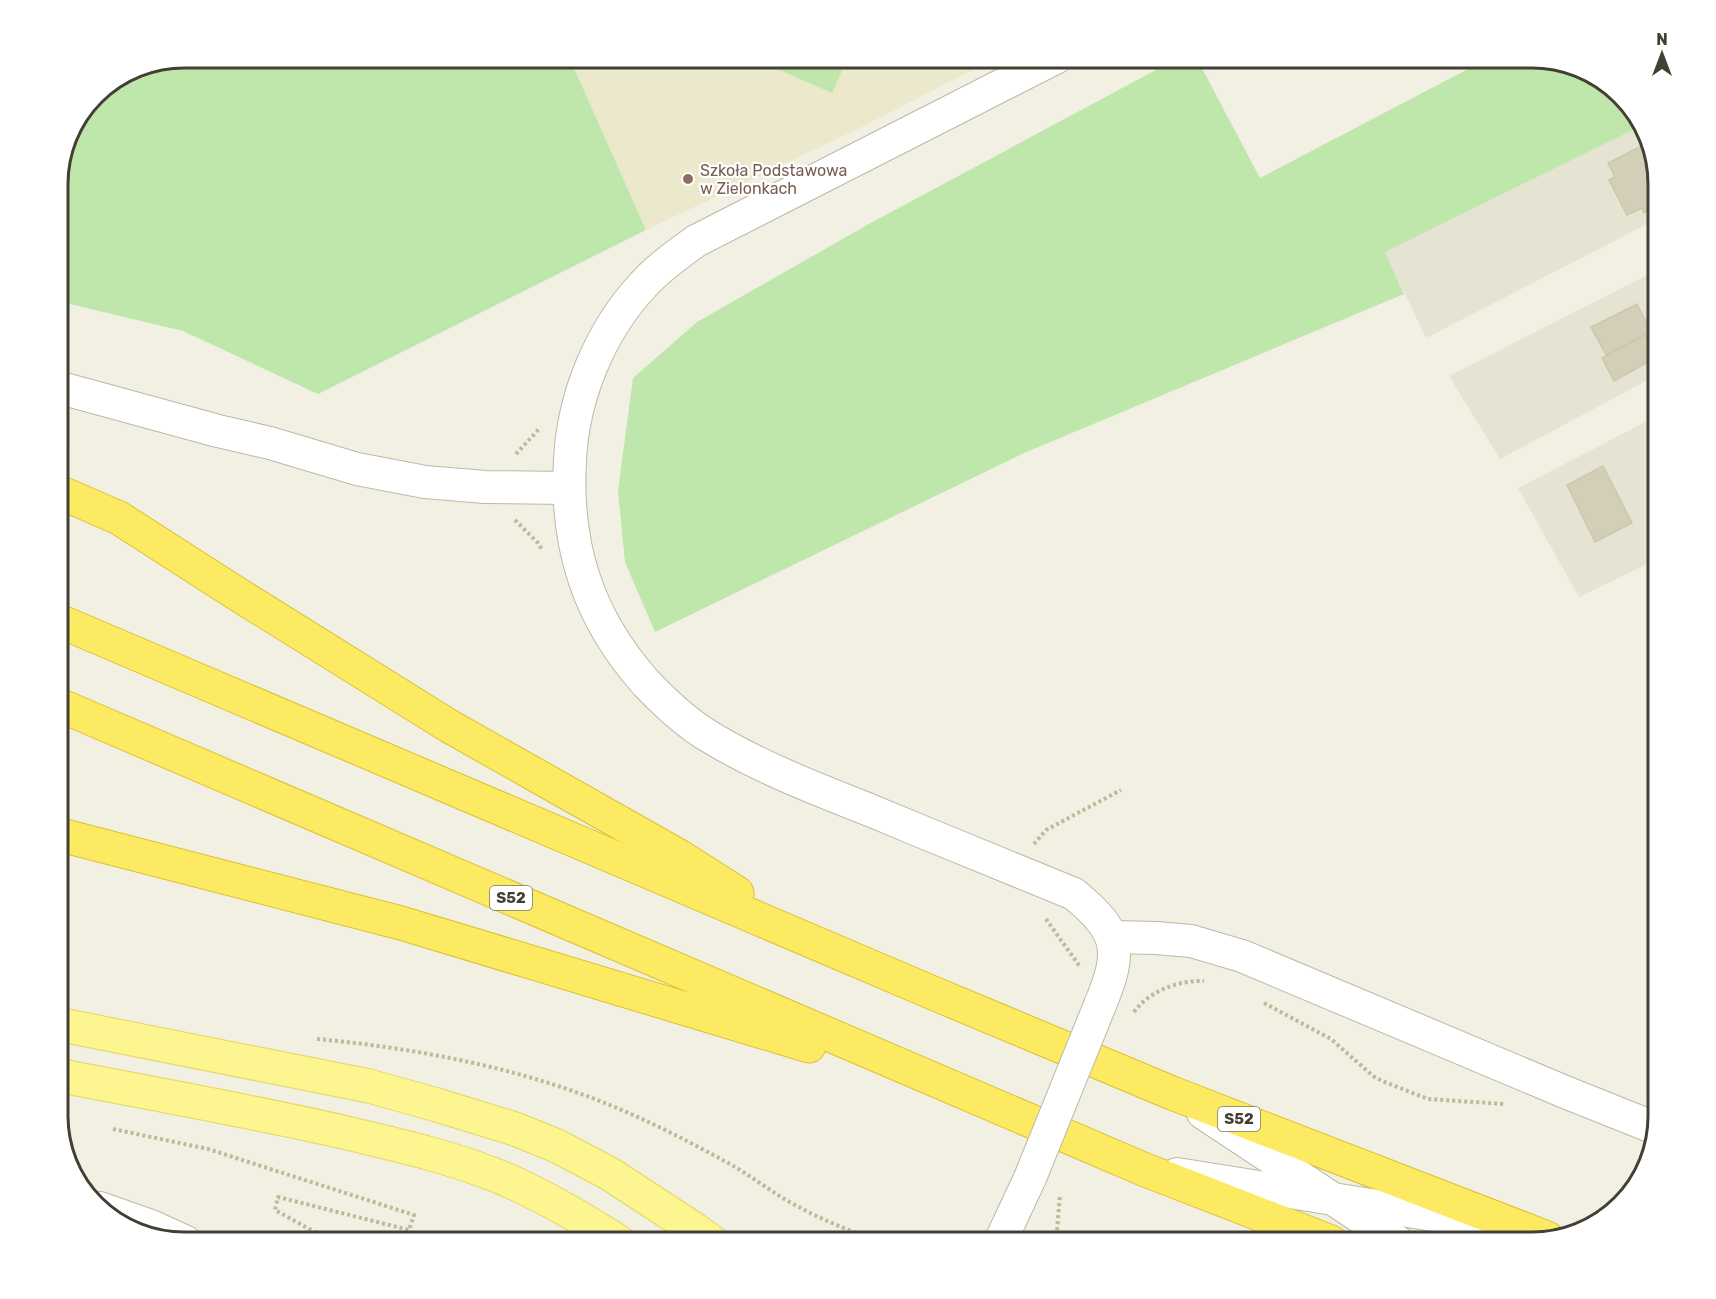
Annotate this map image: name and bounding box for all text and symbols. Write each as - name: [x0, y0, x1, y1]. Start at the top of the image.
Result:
- north arrow: [1632, 24, 1692, 84]
- text: N: [1656, 30, 1668, 49]
- place label: Szkoła Podstawowa w Zielonkach: [700, 161, 847, 198]
- marker: Szkoła Podstawowa w Zielonkach: [681, 172, 695, 186]
- road number: S52: [490, 886, 532, 910]
- road number: S52: [1218, 1107, 1260, 1131]

